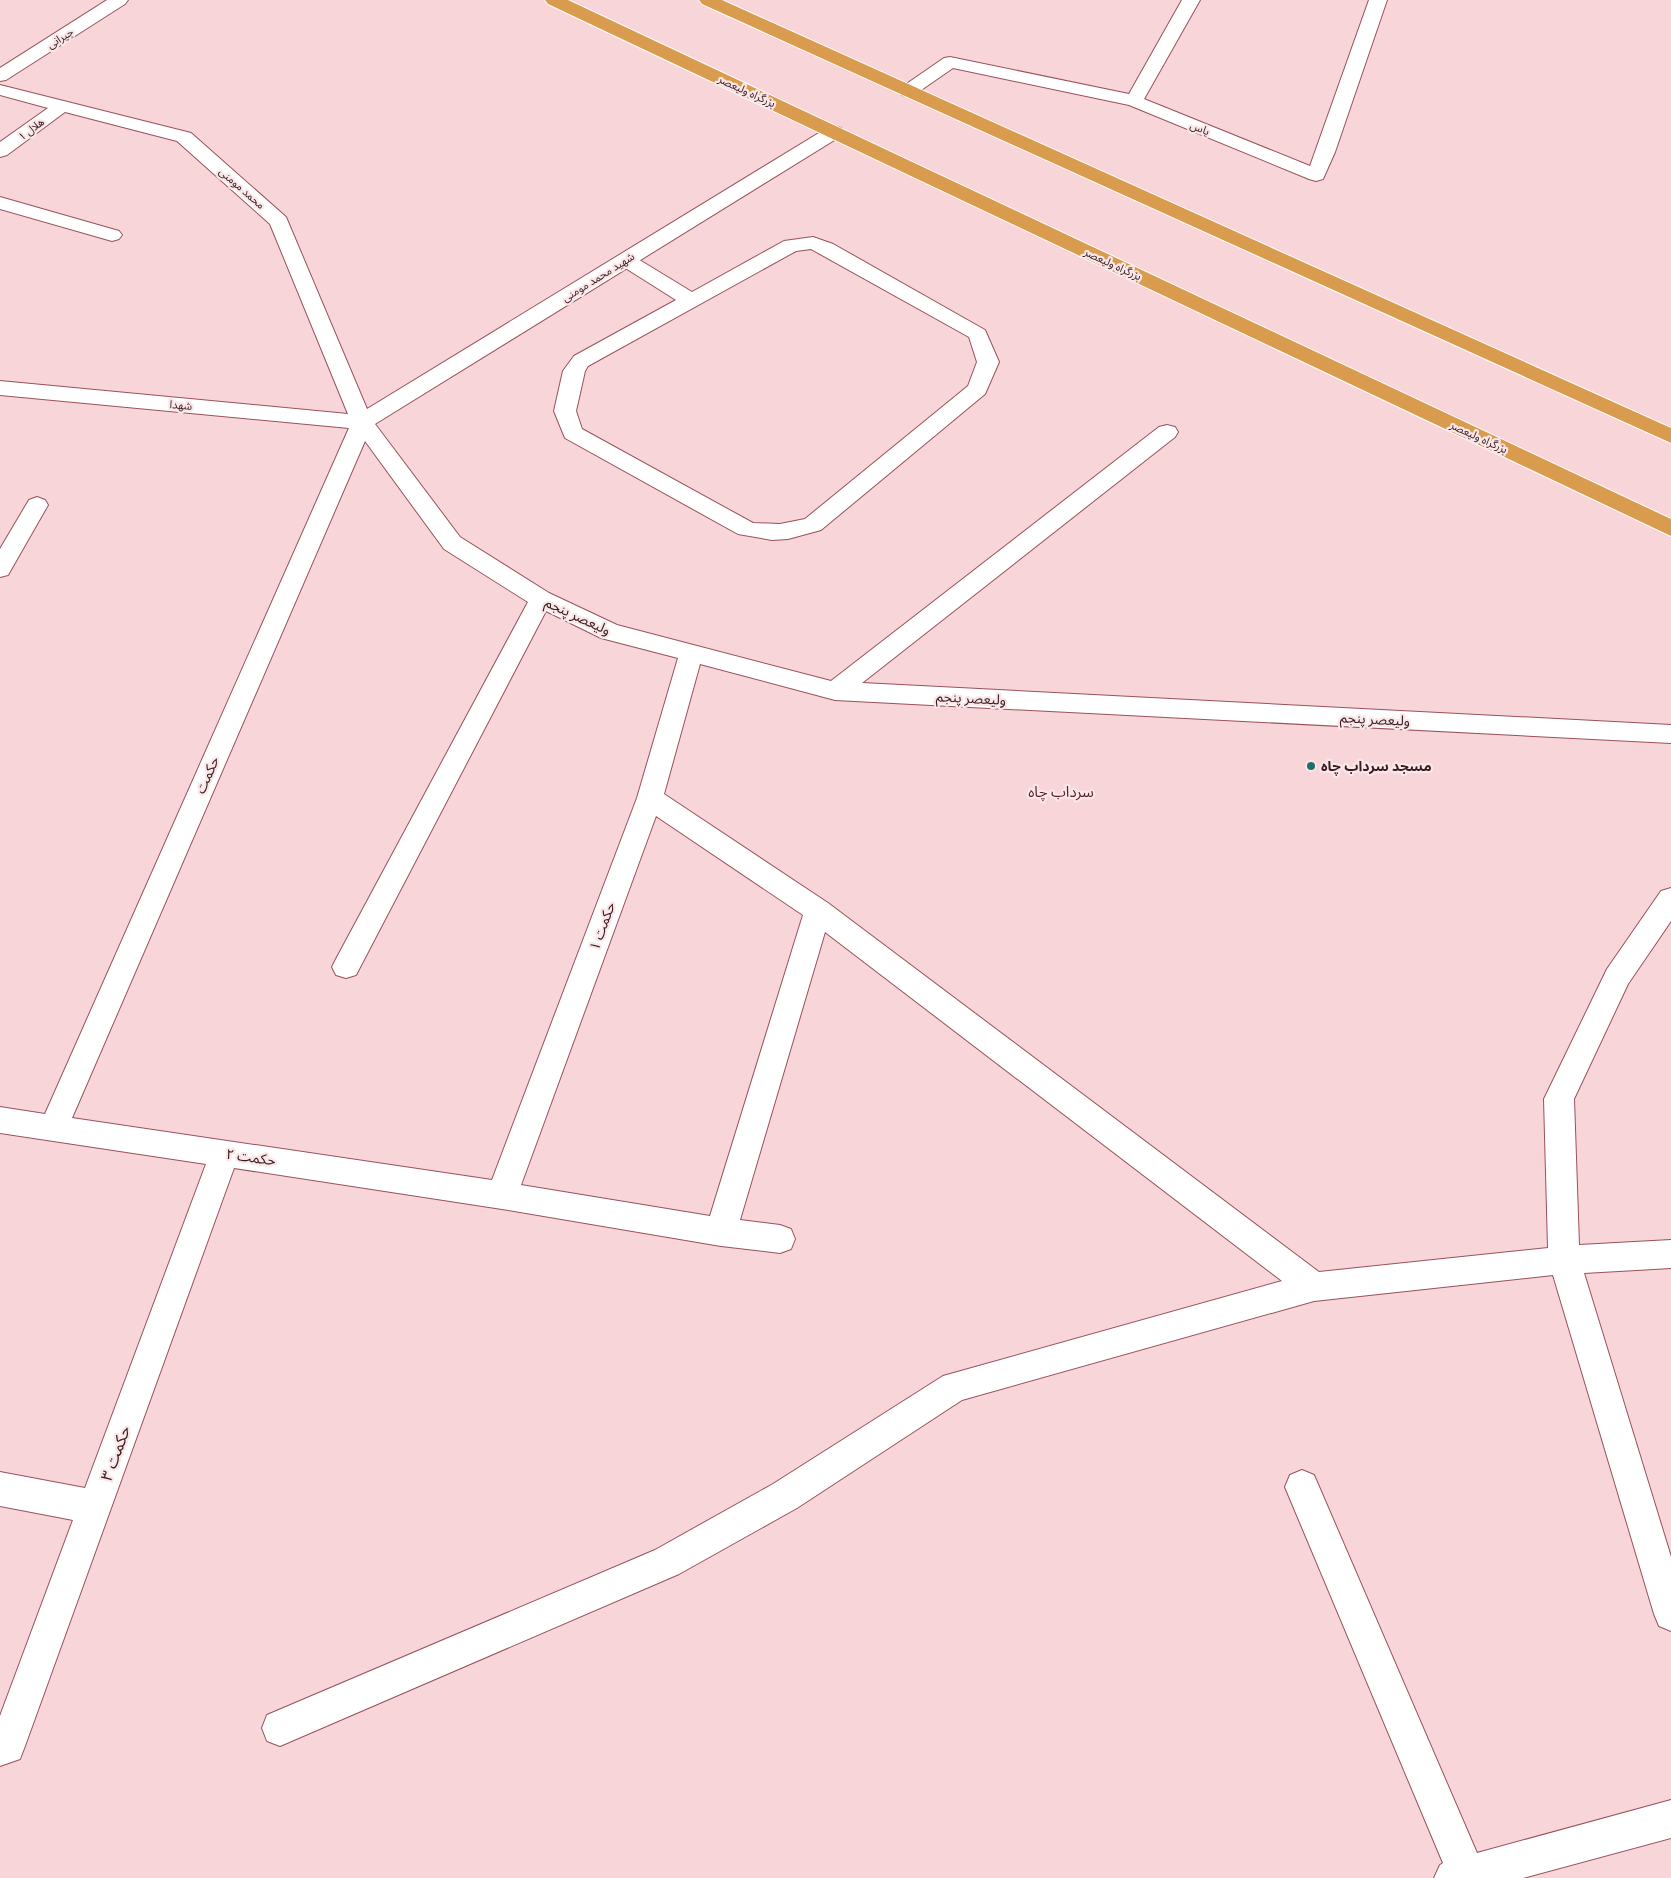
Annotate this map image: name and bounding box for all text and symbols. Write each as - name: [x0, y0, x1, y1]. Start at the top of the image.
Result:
- street label: جیرانی: [45, 25, 76, 51]
- street label: بزرگراه ولیعصر: [715, 72, 777, 110]
- street label: هلال ۱: [16, 115, 46, 143]
- street label: یاس: [1188, 119, 1211, 138]
- street label: محمد مومنی: [216, 165, 267, 212]
- street label: بزرگراه ولیعصر: [1081, 245, 1143, 283]
- street label: شهید محمد مومنی: [560, 250, 637, 305]
- street label: شهدا: [169, 398, 193, 412]
- street label: بزرگراه ولیعصر: [1447, 418, 1509, 456]
- street label: ولیعصر پنجم: [542, 594, 613, 641]
- street label: ولیعصر پنجم: [935, 688, 1006, 711]
- street label: ولیعصر پنجم: [1339, 709, 1410, 732]
- street label: حکمت: [192, 754, 222, 796]
- place label: مسجد سرداب چاه: [1321, 758, 1432, 776]
- marker: مسجد سرداب چاه: [1305, 760, 1317, 772]
- district label: سرداب چاه: [1028, 783, 1094, 802]
- street label: حکمت ۱: [586, 900, 618, 952]
- street label: حکمت ۲: [225, 1146, 277, 1168]
- street label: حکمت ۳: [97, 1423, 133, 1483]

